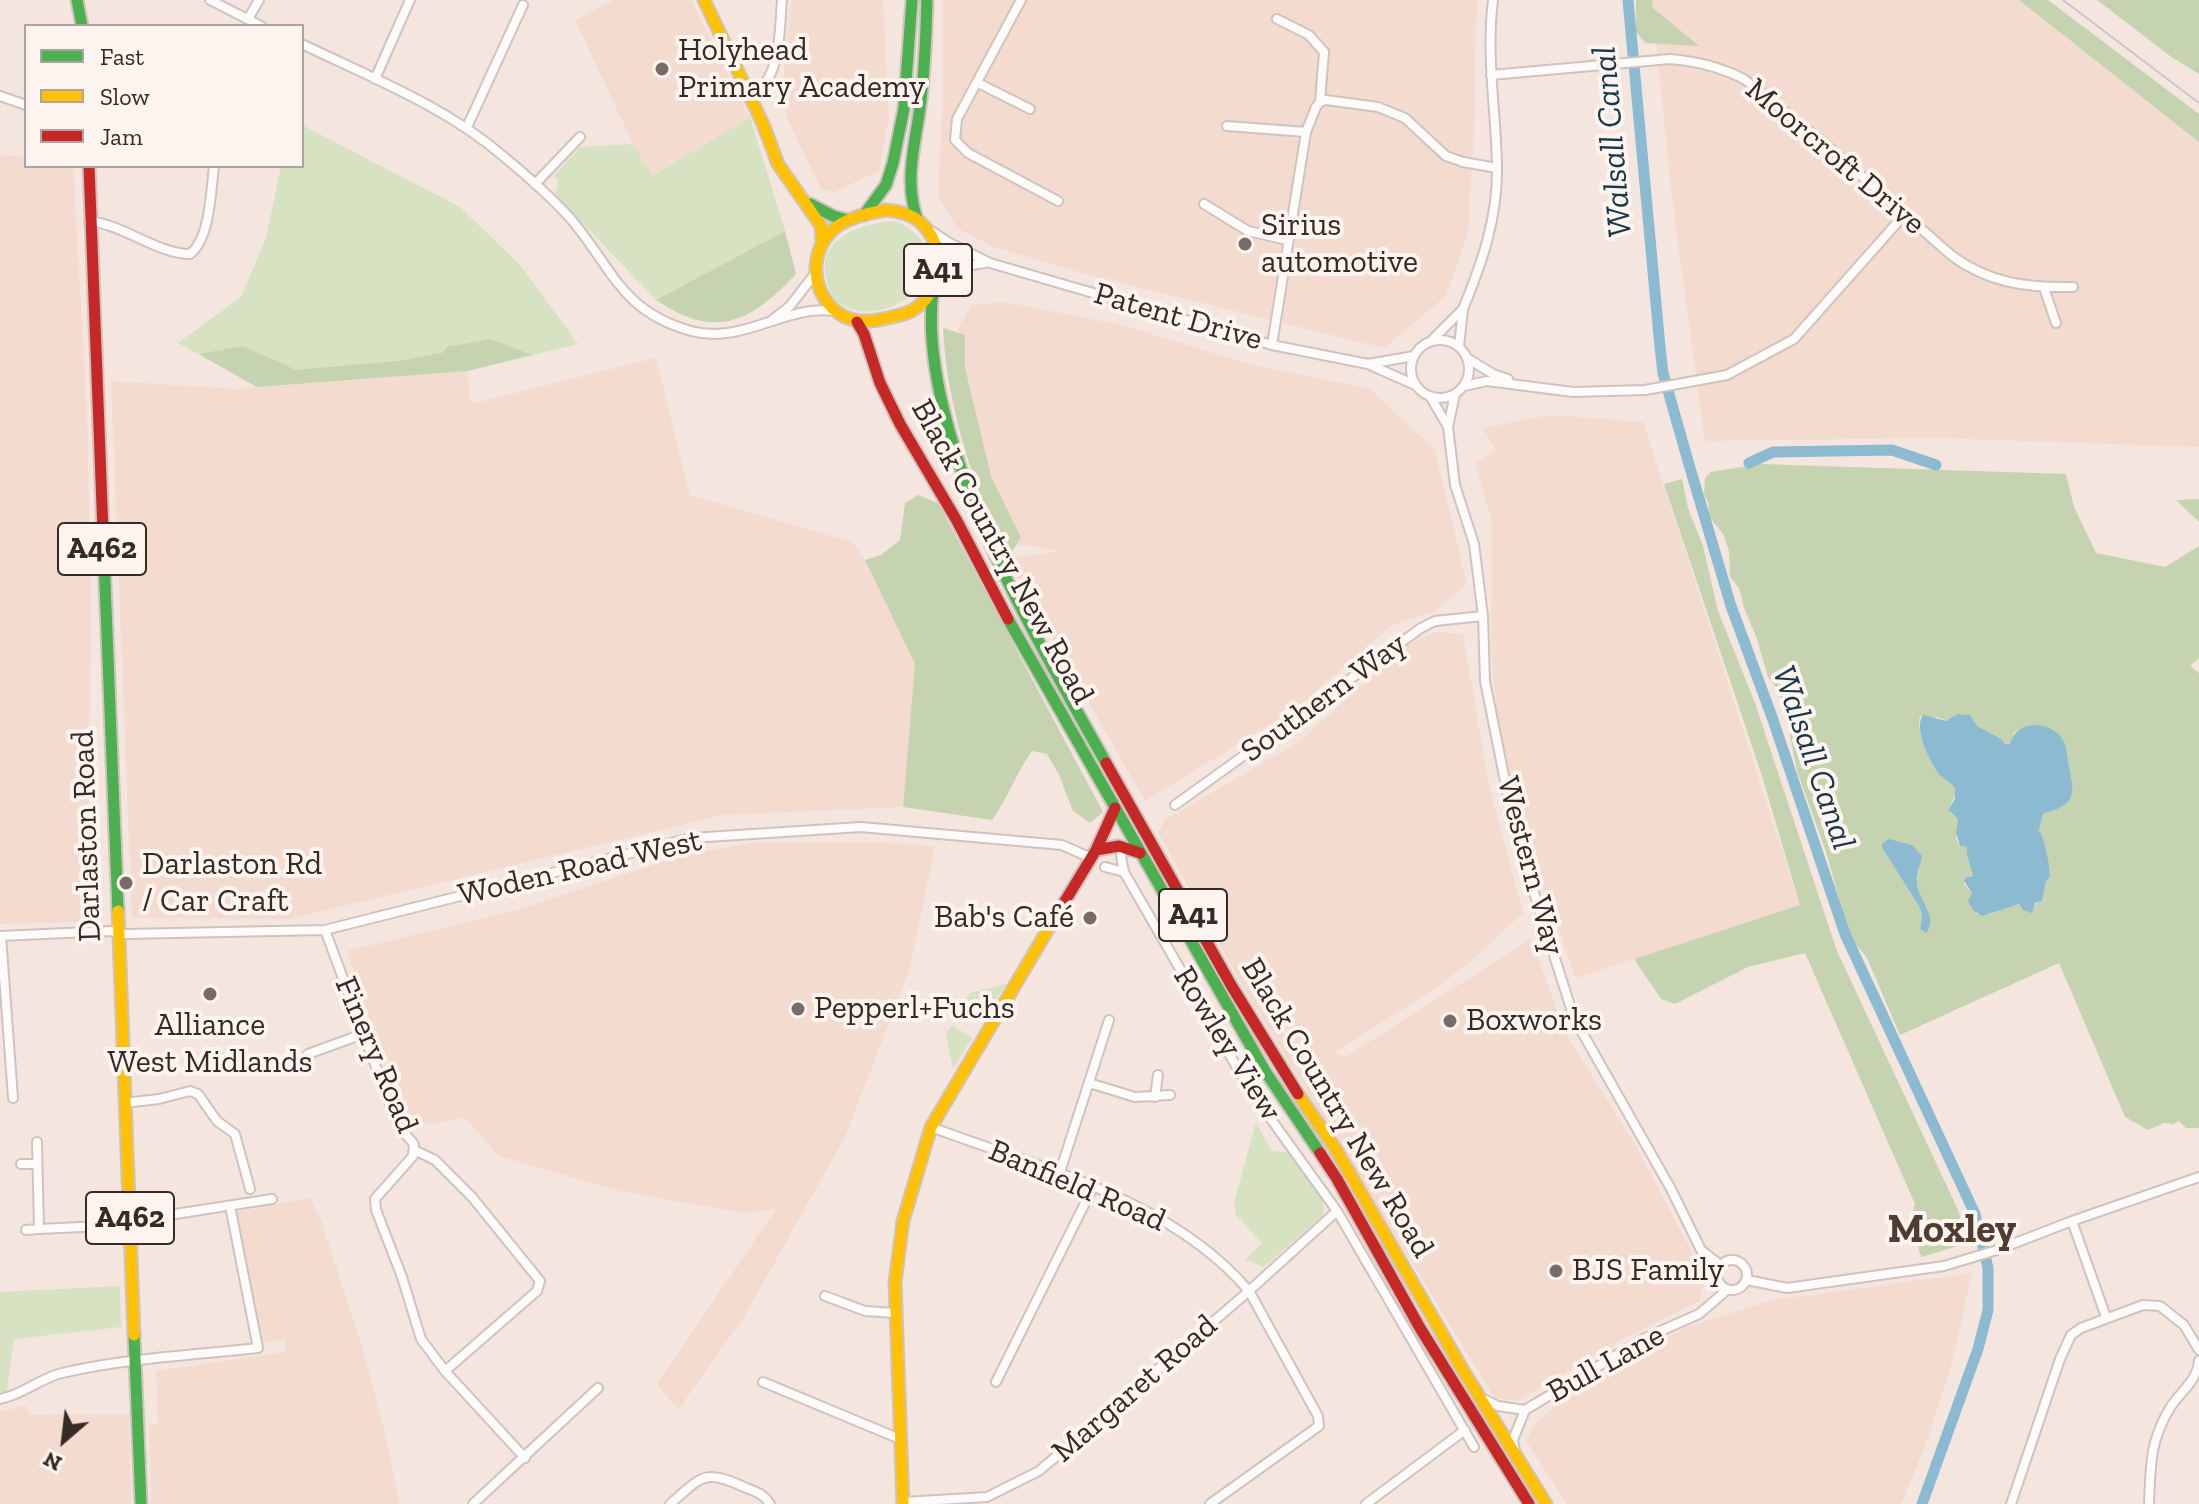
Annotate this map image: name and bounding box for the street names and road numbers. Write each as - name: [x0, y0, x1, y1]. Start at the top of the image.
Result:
- street label: Moorcroft Drive: [1737, 71, 1933, 243]
- road number: A41: [904, 244, 972, 296]
- street label: Patent Drive: [1089, 275, 1267, 359]
- street label: Black Country New Road: [902, 393, 1102, 711]
- road number: A462: [58, 523, 146, 575]
- street label: Southern Way: [1234, 625, 1414, 771]
- street label: Darlaston Road: [64, 730, 110, 942]
- street label: Western Way: [1488, 773, 1572, 959]
- street label: Woden Road West: [455, 821, 705, 915]
- road number: A41: [1159, 889, 1227, 941]
- street label: Black Country New Road: [1232, 951, 1442, 1265]
- street label: Rowley View: [1164, 960, 1290, 1128]
- street label: Finery Road: [326, 971, 426, 1139]
- street label: Banfield Road: [983, 1131, 1171, 1241]
- road number: A462: [86, 1192, 174, 1244]
- street label: Margaret Road: [1045, 1307, 1225, 1471]
- street label: Bull Lane: [1541, 1316, 1671, 1412]

